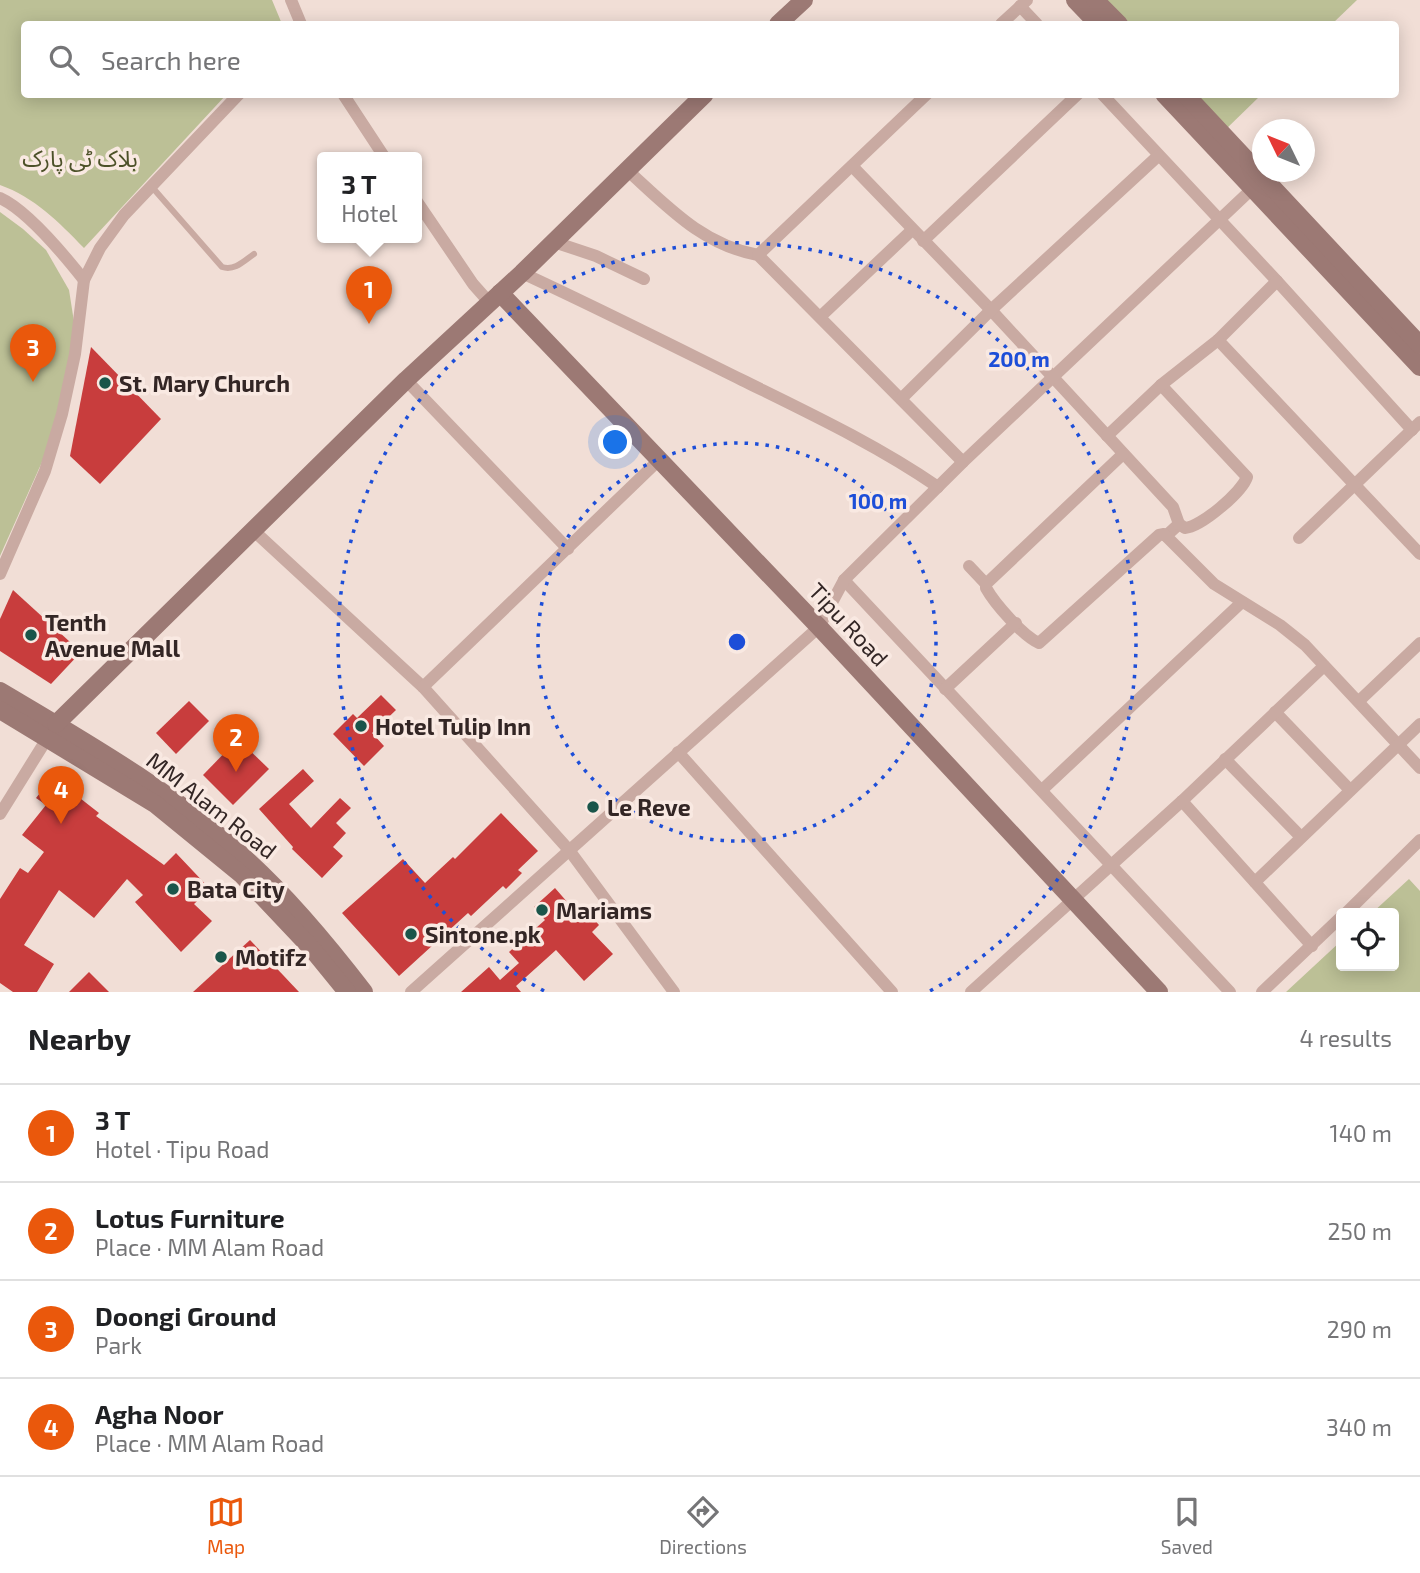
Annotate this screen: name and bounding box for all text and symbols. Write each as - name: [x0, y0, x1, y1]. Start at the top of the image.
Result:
- search box: [21, 21, 1399, 98]
- icon: search: [45, 41, 83, 79]
- text: Search here: [101, 44, 241, 75]
- north arrow: [1252, 119, 1315, 182]
- park label: بلاک ٹی پارک: [22, 144, 138, 174]
- popup: [317, 152, 422, 243]
- text: 3 T: [341, 168, 377, 199]
- text: Hotel: [341, 199, 398, 227]
- pin: 1: [346, 266, 392, 324]
- pin: 3: [10, 324, 56, 382]
- text: 200 m: [988, 346, 1050, 371]
- place label: St. Mary Church: [119, 369, 290, 397]
- marker: St. Mary Church: [97, 375, 113, 391]
- your location: [598, 425, 632, 459]
- text: 100 m: [849, 488, 907, 513]
- street label: Tipu Road: [803, 577, 895, 671]
- place label: Tenth Avenue Mall: [45, 608, 180, 662]
- marker: Tenth Avenue Mall: [23, 627, 39, 643]
- centre of rings: [725, 630, 749, 654]
- place label: Hotel Tulip Inn: [375, 712, 531, 740]
- pin: 2: [213, 714, 259, 772]
- marker: Hotel Tulip Inn: [353, 718, 369, 734]
- street label: MM Alam Road: [142, 746, 282, 864]
- pin: 4: [38, 766, 84, 824]
- place label: Le Reve: [607, 793, 691, 821]
- marker: Le Reve: [585, 799, 601, 815]
- place label: Bata City: [187, 875, 285, 903]
- marker: Bata City: [165, 881, 181, 897]
- place label: Mariams: [556, 896, 652, 924]
- marker: Mariams: [534, 902, 550, 918]
- map controls: [1336, 908, 1399, 971]
- button: locate: [1336, 908, 1399, 971]
- place label: Sintone.pk: [425, 920, 541, 948]
- marker: Sintone.pk: [403, 926, 419, 942]
- place label: Motifz: [235, 943, 307, 971]
- marker: Motifz: [213, 949, 229, 965]
- text: Nearby: [28, 1020, 131, 1056]
- text: 4 results: [1300, 1024, 1392, 1052]
- text: 3 T: [95, 1104, 130, 1135]
- text: 1: [46, 1119, 56, 1147]
- text: 140 m: [1330, 1119, 1392, 1147]
- text: Hotel · Tipu Road: [95, 1135, 270, 1163]
- text: Lotus Furniture: [95, 1202, 285, 1233]
- text: 2: [44, 1217, 58, 1245]
- text: 250 m: [1328, 1217, 1392, 1245]
- text: Place · MM Alam Road: [95, 1233, 324, 1261]
- text: Doongi Ground: [95, 1300, 277, 1331]
- text: 3: [44, 1315, 58, 1343]
- text: 290 m: [1327, 1315, 1392, 1343]
- text: Park: [95, 1331, 142, 1359]
- text: Agha Noor: [95, 1398, 224, 1429]
- text: 4: [44, 1413, 58, 1441]
- text: 340 m: [1326, 1413, 1392, 1441]
- text: Place · MM Alam Road: [95, 1429, 324, 1457]
- tab: Map: [207, 1493, 245, 1558]
- tab: Directions: [659, 1493, 747, 1558]
- tab: Saved: [1161, 1493, 1213, 1558]

